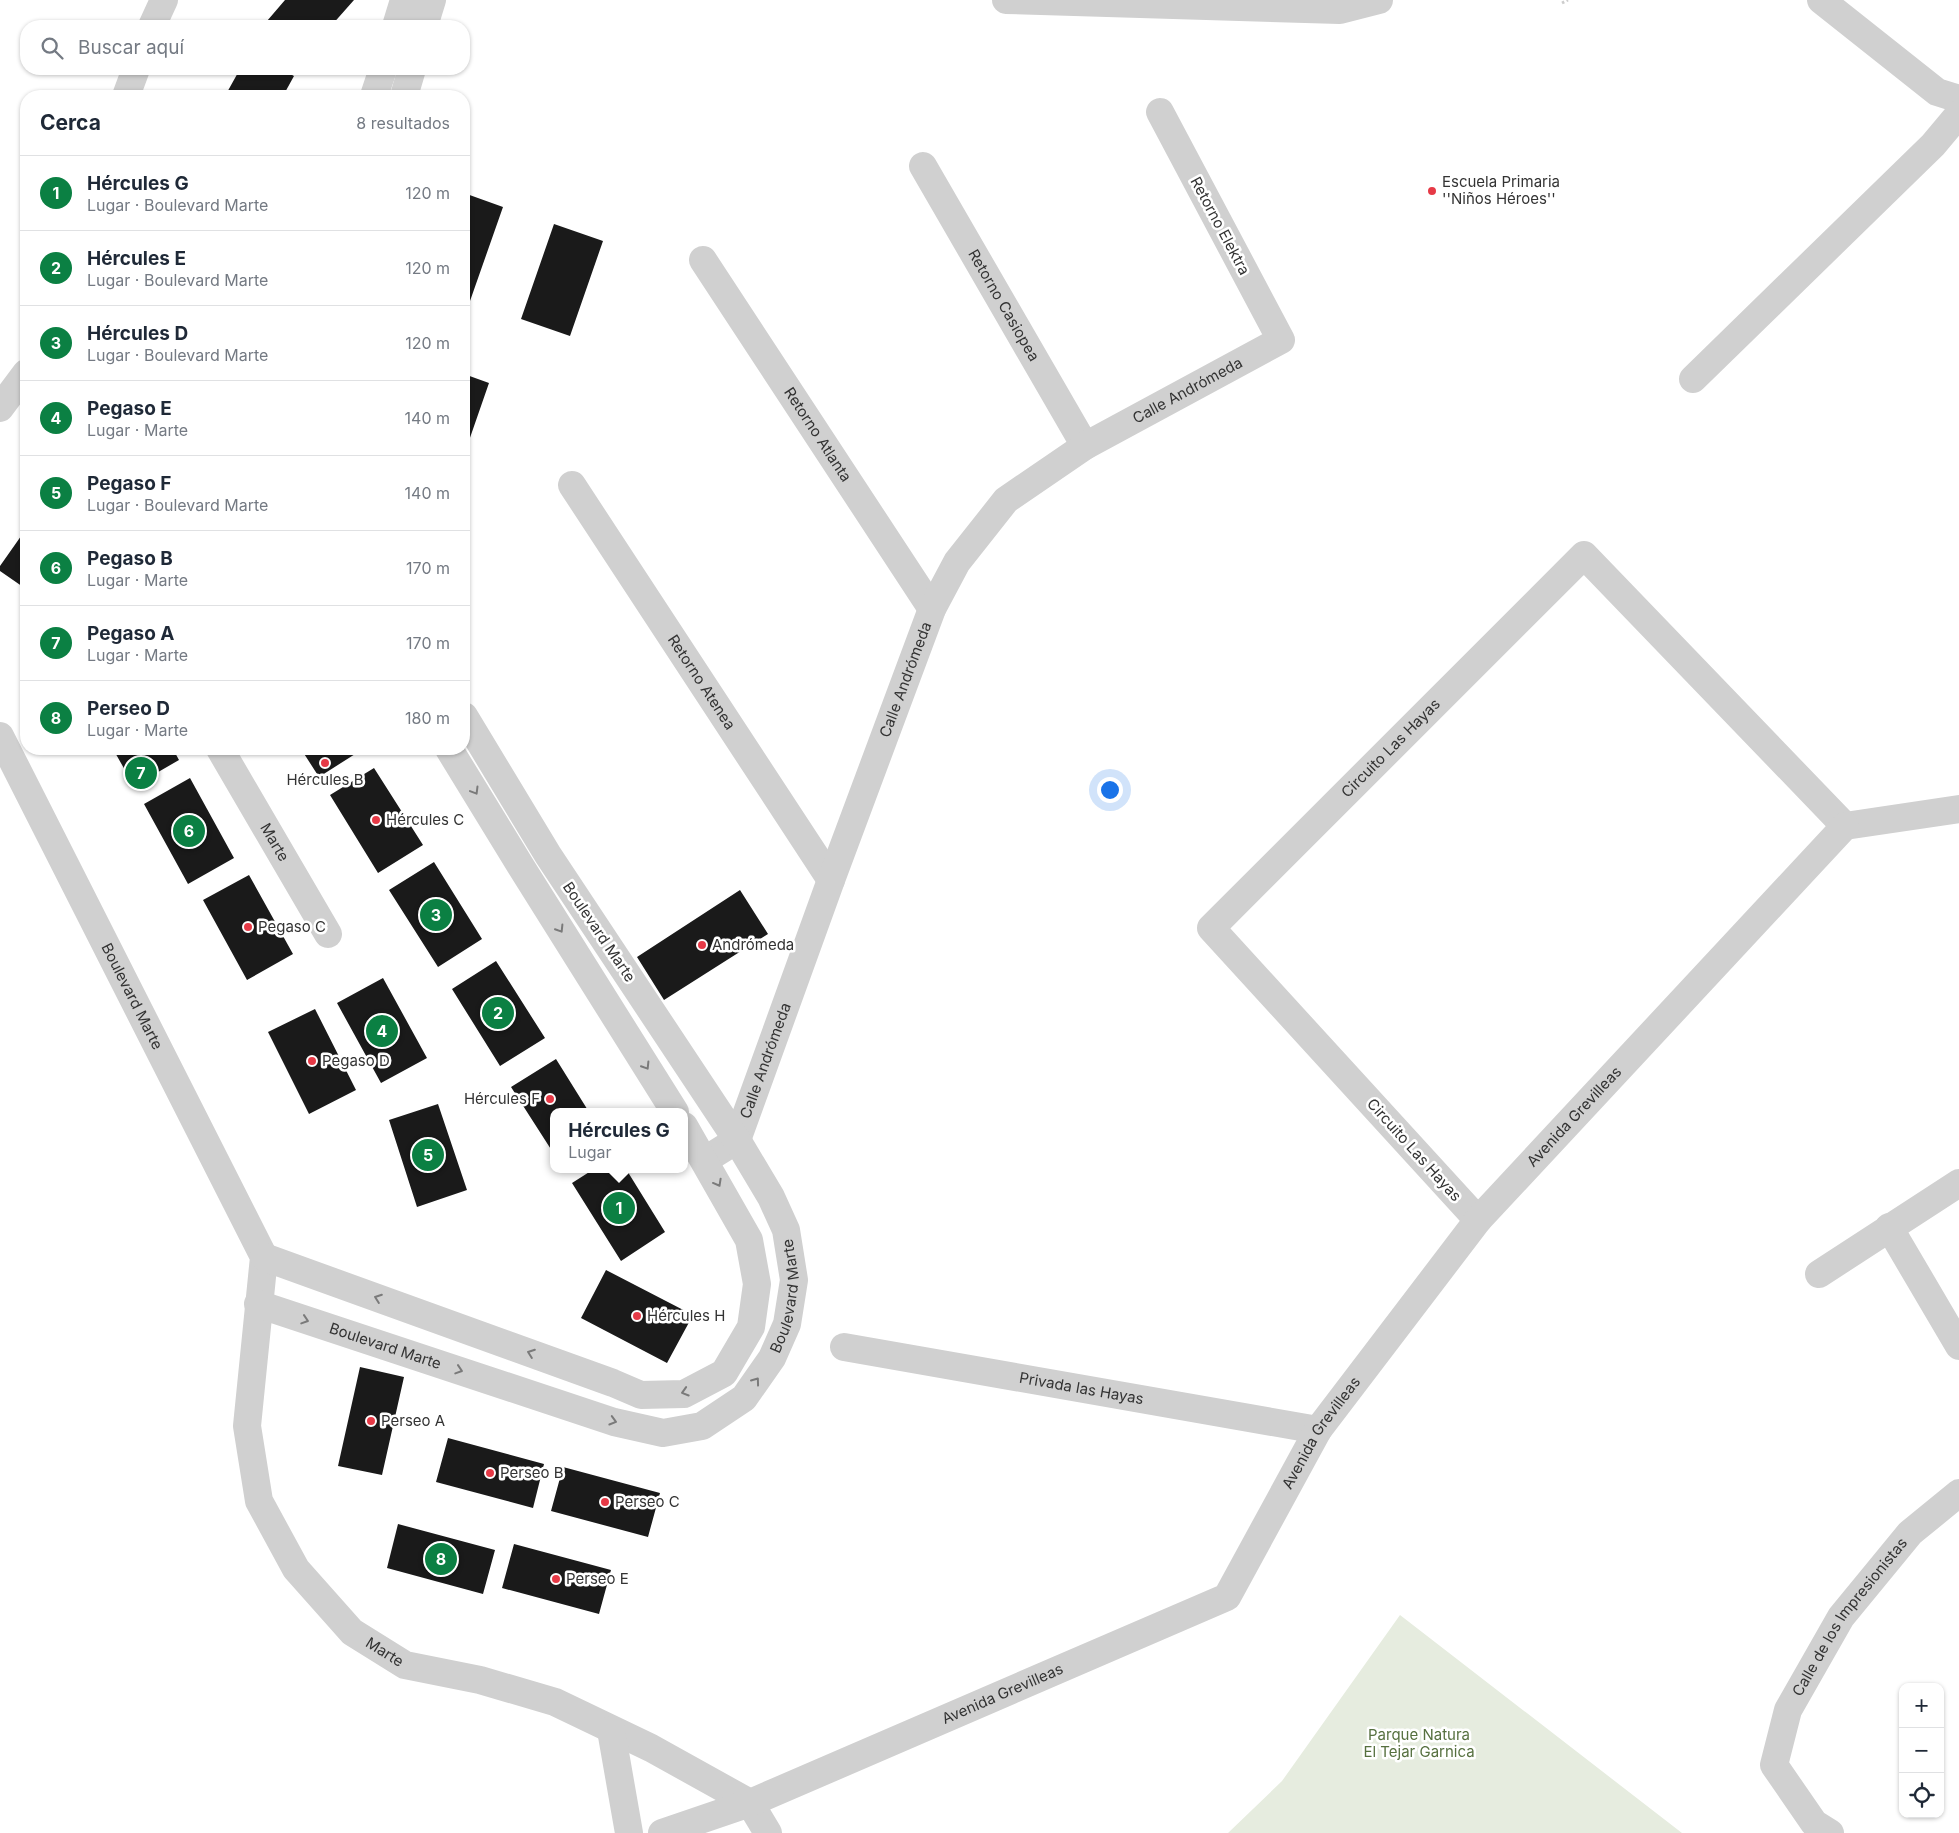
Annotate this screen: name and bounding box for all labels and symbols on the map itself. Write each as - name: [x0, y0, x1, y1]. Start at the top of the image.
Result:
- place label: Escuela Primaria ''Niños Héroes'': [1442, 172, 1560, 208]
- street label: Retorno Elektra: [1187, 173, 1254, 278]
- marker: Escuela Primaria ''Niños Héroes'': [1426, 185, 1438, 197]
- street label: Retorno Casiopea: [964, 246, 1044, 365]
- street label: Calle Andrómeda: [1129, 353, 1246, 427]
- street label: Retorno Atlanta: [780, 384, 856, 485]
- street label: Calle Andrómeda: [875, 619, 935, 740]
- street label: Retorno Atenea: [664, 631, 740, 733]
- street label: Circuito Las Hayas: [1337, 694, 1444, 801]
- pin: 7: [125, 754, 157, 792]
- marker: Hércules B: [319, 757, 331, 769]
- place label: Hércules B: [286, 770, 364, 789]
- your location: [1097, 777, 1123, 803]
- one-way arrow: [468, 785, 478, 794]
- place label: Hércules C: [386, 810, 464, 829]
- pin: 6: [173, 812, 205, 850]
- marker: Hércules C: [370, 814, 382, 826]
- street label: Marte: [256, 819, 294, 865]
- street label: Boulevard Marte: [559, 878, 640, 985]
- pin: 3: [420, 896, 452, 934]
- place label: Pegaso C: [258, 917, 326, 936]
- marker: Pegaso C: [242, 921, 254, 933]
- one-way arrow: [553, 924, 563, 933]
- place label: Andrómeda: [712, 935, 794, 954]
- marker: Andrómeda: [696, 939, 708, 951]
- street label: Boulevard Marte: [98, 940, 167, 1053]
- pin: 2: [482, 994, 514, 1032]
- street label: Calle Andrómeda: [736, 1000, 795, 1121]
- pin: 4: [366, 1012, 398, 1050]
- place label: Pegaso D: [322, 1051, 390, 1070]
- marker: Pegaso D: [306, 1055, 318, 1067]
- one-way arrow: [640, 1061, 650, 1070]
- street label: Avenida Grevilleas: [1523, 1062, 1625, 1170]
- place label: Hércules F: [464, 1089, 540, 1108]
- marker: Hércules F: [544, 1093, 556, 1105]
- street label: Circuito Las Hayas: [1363, 1094, 1466, 1205]
- pin: 5: [412, 1136, 444, 1174]
- one-way arrow: [712, 1178, 722, 1187]
- pin: 1: [603, 1189, 635, 1227]
- street label: Boulevard Marte: [765, 1238, 803, 1356]
- one-way arrow: [374, 1294, 383, 1304]
- place label: Hércules H: [647, 1306, 725, 1325]
- marker: Hércules H: [631, 1310, 643, 1322]
- one-way arrow: [300, 1314, 308, 1324]
- street label: Boulevard Marte: [327, 1318, 444, 1373]
- one-way arrow: [527, 1349, 536, 1359]
- one-way arrow: [454, 1365, 463, 1375]
- street label: Privada las Hayas: [1018, 1368, 1145, 1408]
- street label: Avenida Grevilleas: [1278, 1373, 1364, 1492]
- one-way arrow: [750, 1377, 759, 1387]
- one-way arrow: [681, 1386, 689, 1397]
- place label: Perseo A: [381, 1411, 445, 1430]
- marker: Perseo A: [365, 1415, 377, 1427]
- one-way arrow: [609, 1415, 618, 1426]
- place label: Perseo B: [500, 1463, 564, 1482]
- marker: Perseo B: [484, 1467, 496, 1479]
- place label: Perseo C: [615, 1492, 680, 1511]
- marker: Perseo C: [599, 1496, 611, 1508]
- street label: Calle de los Impresionistas: [1788, 1534, 1911, 1700]
- pin: 8: [425, 1540, 457, 1578]
- place label: Perseo E: [566, 1569, 629, 1588]
- marker: Perseo E: [550, 1573, 562, 1585]
- street label: Marte: [362, 1633, 407, 1671]
- street label: Avenida Grevilleas: [939, 1659, 1066, 1728]
- park label: Parque Natura El Tejar Garnica: [1363, 1725, 1475, 1761]

